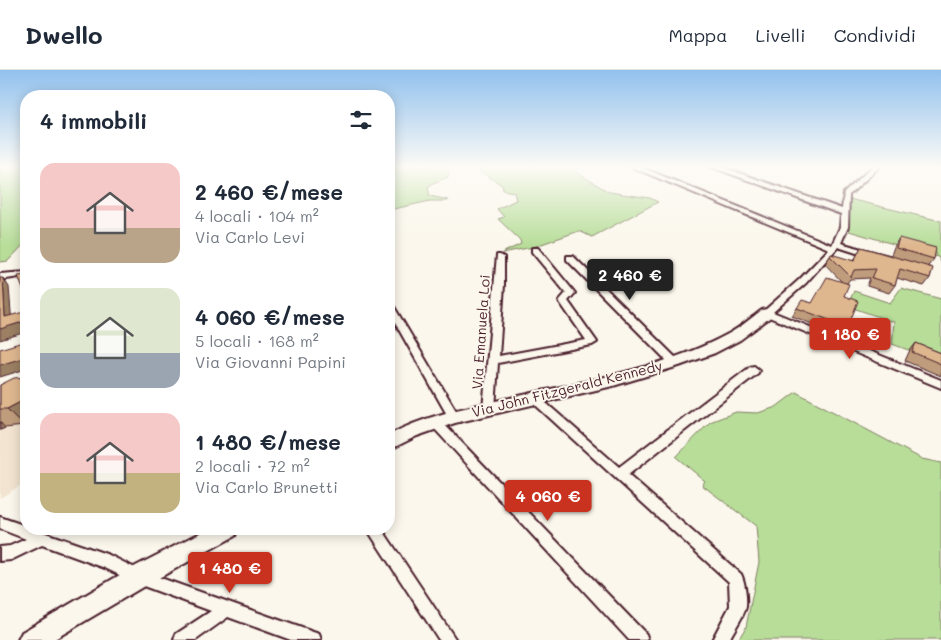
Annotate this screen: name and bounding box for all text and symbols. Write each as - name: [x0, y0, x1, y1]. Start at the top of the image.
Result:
- text: Dwello: [25, 19, 103, 50]
- text: Mappa: [668, 23, 727, 47]
- text: Livelli: [755, 23, 806, 47]
- text: Condividi: [834, 23, 916, 47]
- icon: filters: [347, 106, 375, 134]
- text: 4 immobili: [40, 107, 147, 134]
- text: 2 460 €/mese: [195, 178, 343, 205]
- icon: home: [80, 183, 140, 243]
- text: 4 locali · 104 m²: [195, 205, 319, 226]
- text: Via Carlo Levi: [195, 226, 305, 247]
- pin: 2 460 €: [584, 258, 676, 301]
- text: 2 460 €: [598, 264, 662, 285]
- street label: Via Emanuela Loi: [467, 274, 494, 390]
- text: 4 060 €/mese: [195, 303, 345, 330]
- icon: home: [80, 308, 140, 368]
- pin: 1 180 €: [804, 318, 896, 360]
- text: 1 180 €: [821, 323, 879, 344]
- text: 5 locali · 168 m²: [195, 330, 319, 351]
- text: Via Giovanni Papini: [195, 351, 346, 372]
- street label: Via John Fitzgerald Kennedy: [470, 356, 664, 421]
- text: 1 480 €/mese: [195, 428, 341, 455]
- icon: home: [80, 433, 140, 493]
- text: 2 locali · 72 m²: [195, 455, 310, 476]
- text: Via Carlo Brunetti: [195, 476, 338, 497]
- pin: 4 060 €: [502, 480, 594, 522]
- text: 4 060 €: [516, 485, 580, 506]
- pin: 1 480 €: [184, 552, 276, 594]
- text: 1 480 €: [199, 557, 261, 578]

